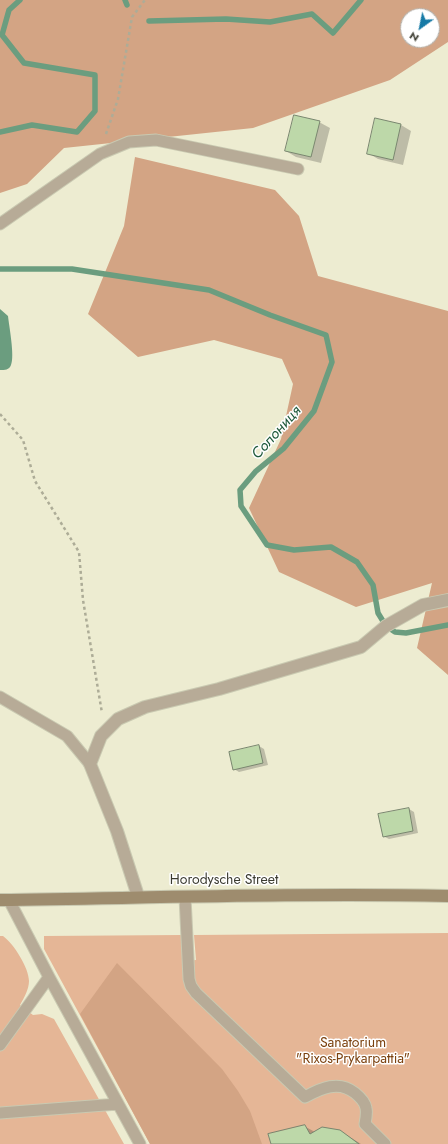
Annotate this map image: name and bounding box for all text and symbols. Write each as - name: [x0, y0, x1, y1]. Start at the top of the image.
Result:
- north arrow: [400, 8, 440, 48]
- text: N: [406, 28, 422, 46]
- water label: Солониця: [248, 403, 306, 463]
- street label: Horodysche Street: [170, 873, 278, 889]
- park label: Sanatorium "Rixos-Prykarpattia": [296, 1036, 410, 1068]

